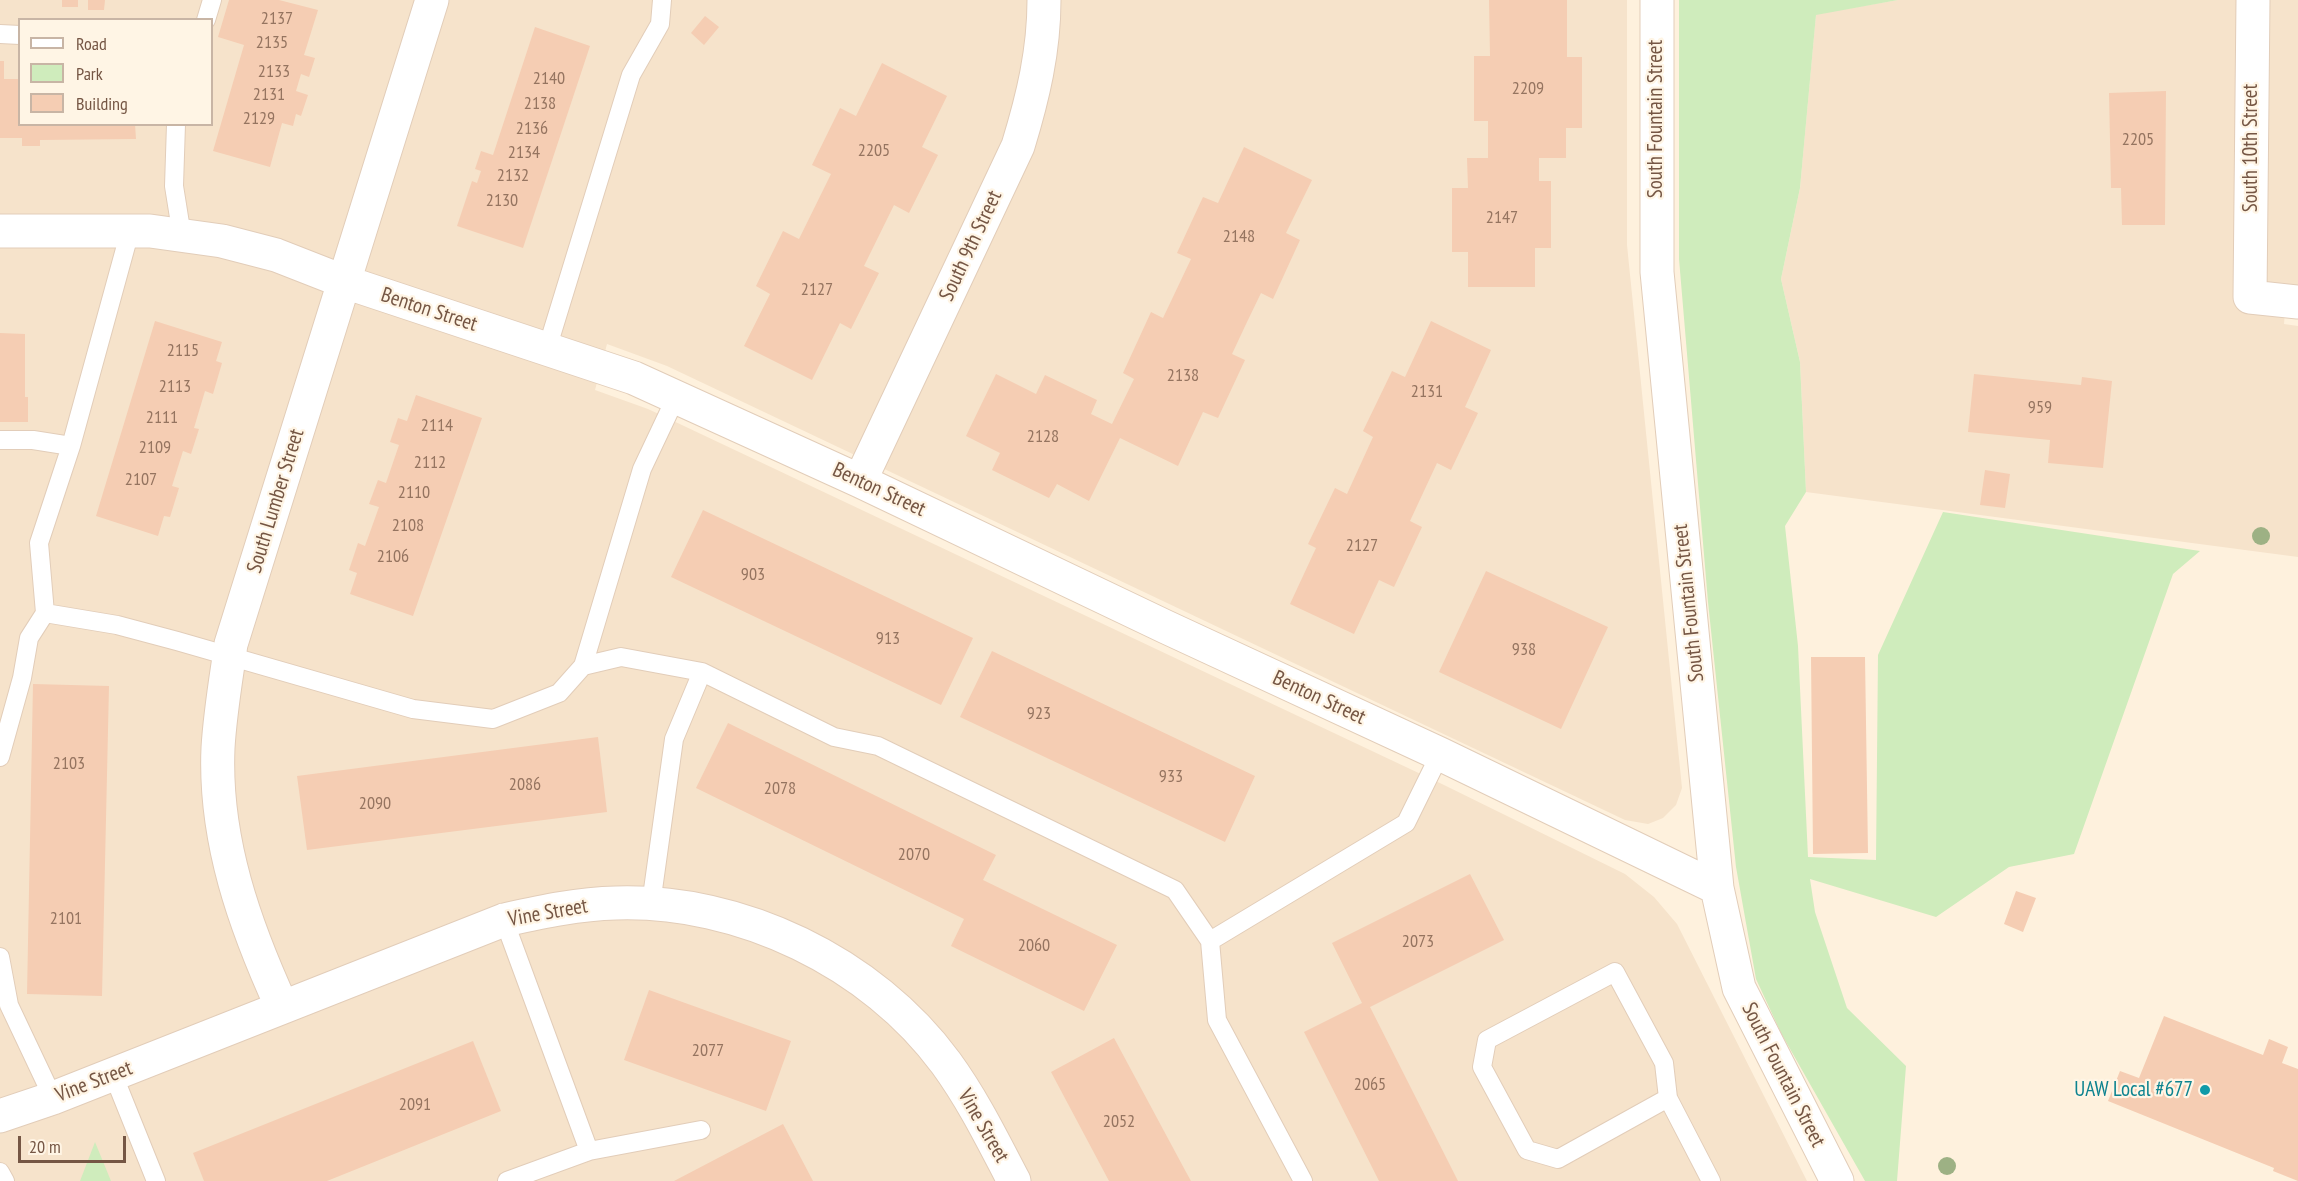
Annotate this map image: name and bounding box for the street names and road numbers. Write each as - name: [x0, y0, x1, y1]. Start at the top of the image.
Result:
- street label: South Fountain Street: [1643, 40, 1669, 198]
- street label: South 10th Street: [2238, 84, 2264, 212]
- street label: South 9th Street: [934, 187, 1008, 305]
- street label: Benton Street: [378, 283, 480, 337]
- street label: South Lumber Street: [242, 426, 310, 576]
- street label: Benton Street: [829, 458, 929, 522]
- street label: South Fountain Street: [1668, 523, 1710, 683]
- street label: Benton Street: [1269, 666, 1369, 730]
- street label: Vine Street: [506, 894, 590, 932]
- street label: South Fountain Street: [1736, 999, 1830, 1151]
- street label: Vine Street: [52, 1056, 136, 1108]
- street label: Vine Street: [952, 1085, 1014, 1167]

